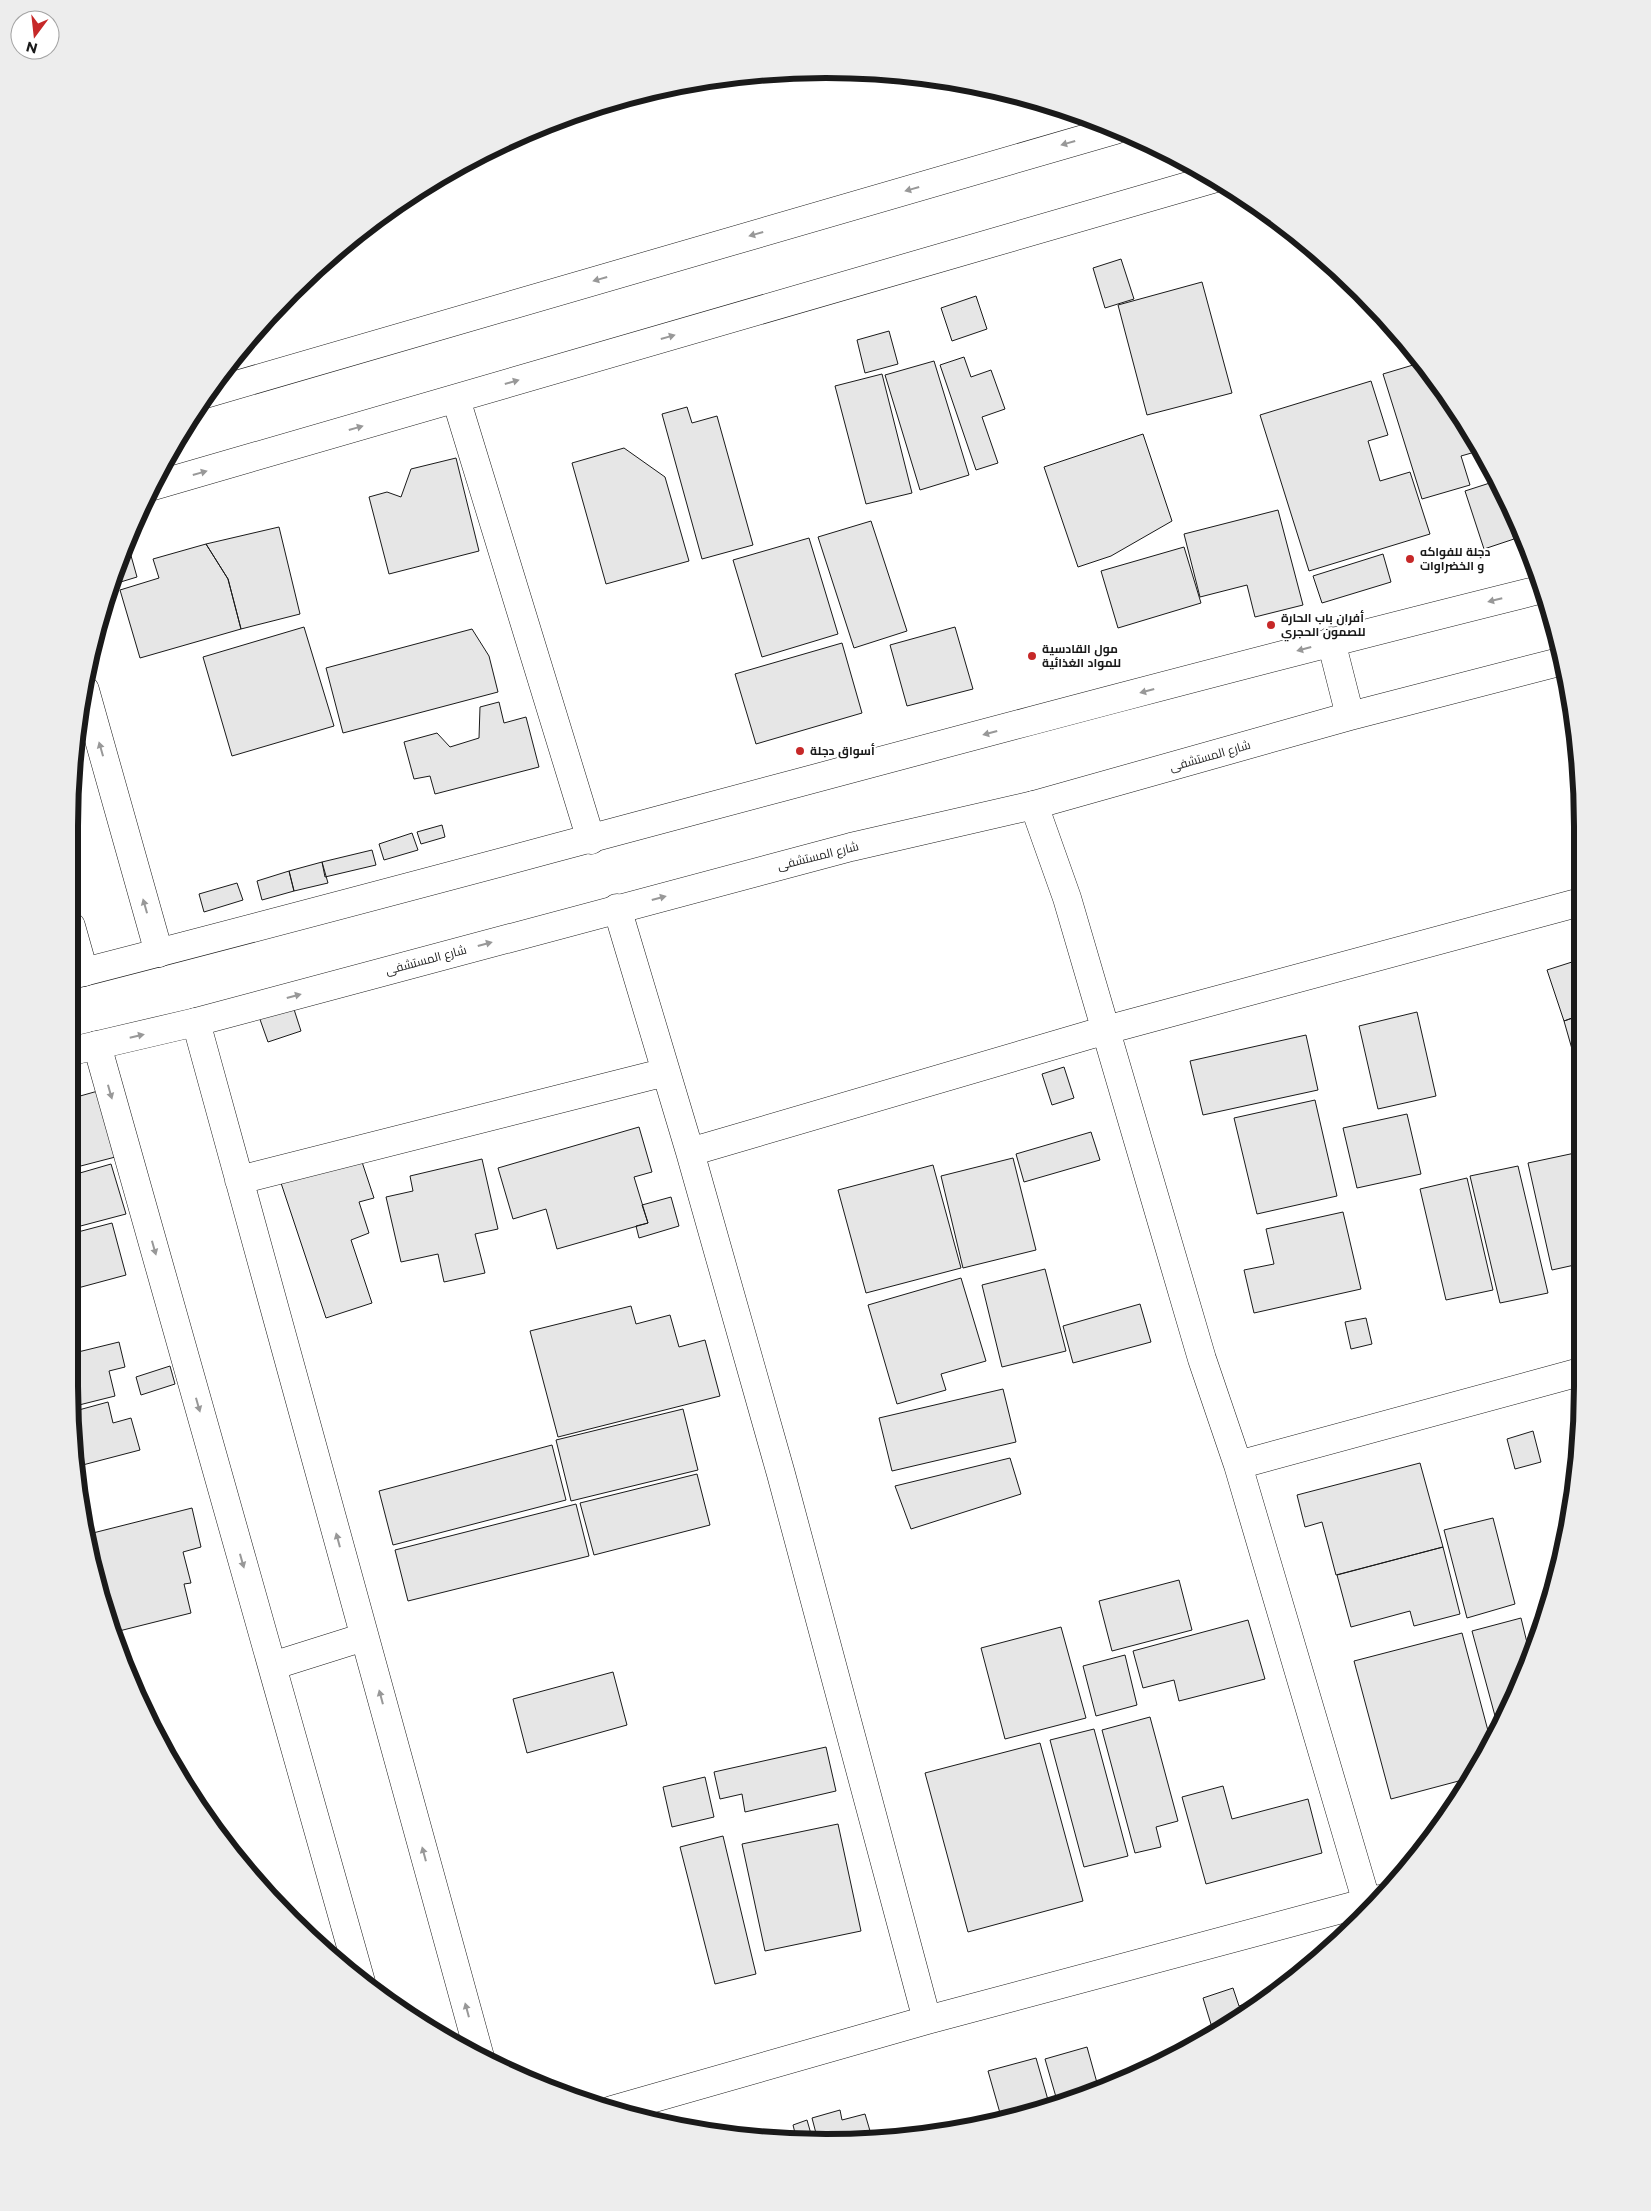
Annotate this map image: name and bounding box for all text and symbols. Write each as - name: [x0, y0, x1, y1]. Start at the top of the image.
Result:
- north arrow: [10, 10, 60, 60]
- text: N: [24, 37, 39, 58]
- one-way arrow: [1060, 140, 1075, 148]
- one-way arrow: [904, 185, 919, 193]
- one-way arrow: [748, 231, 763, 239]
- one-way arrow: [592, 276, 607, 284]
- one-way arrow: [660, 333, 675, 341]
- one-way arrow: [504, 378, 519, 386]
- one-way arrow: [348, 423, 363, 431]
- one-way arrow: [192, 468, 207, 476]
- place label: دجلة للفواكه و الخضراوات: [1420, 544, 1491, 574]
- marker: دجلة للفواكه و الخضراوات: [1404, 553, 1416, 565]
- one-way arrow: [1488, 596, 1503, 604]
- place label: أفران باب الحارة للصمون الحجري: [1281, 610, 1365, 642]
- marker: أفران باب الحارة للصمون الحجري: [1265, 619, 1277, 631]
- place label: مول القادسية للمواد الغذائية: [1042, 641, 1121, 671]
- one-way arrow: [1296, 645, 1311, 653]
- marker: مول القادسية للمواد الغذائية: [1026, 650, 1038, 662]
- one-way arrow: [1139, 687, 1154, 695]
- one-way arrow: [982, 729, 997, 737]
- street label: شارع المستشفى: [1168, 737, 1252, 775]
- one-way arrow: [97, 742, 105, 757]
- place label: أسواق دجلة: [810, 743, 875, 759]
- marker: أسواق دجلة: [794, 745, 806, 757]
- street label: شارع المستشفى: [776, 838, 860, 874]
- one-way arrow: [651, 893, 666, 901]
- one-way arrow: [141, 898, 149, 913]
- one-way arrow: [477, 940, 492, 948]
- street label: شارع المستشفى: [384, 941, 468, 979]
- one-way arrow: [287, 991, 302, 999]
- one-way arrow: [129, 1032, 144, 1040]
- one-way arrow: [106, 1085, 114, 1100]
- one-way arrow: [150, 1241, 158, 1256]
- one-way arrow: [195, 1397, 203, 1412]
- one-way arrow: [334, 1533, 342, 1548]
- one-way arrow: [239, 1554, 247, 1569]
- one-way arrow: [377, 1689, 385, 1705]
- one-way arrow: [420, 1846, 428, 1861]
- one-way arrow: [463, 2003, 471, 2018]

